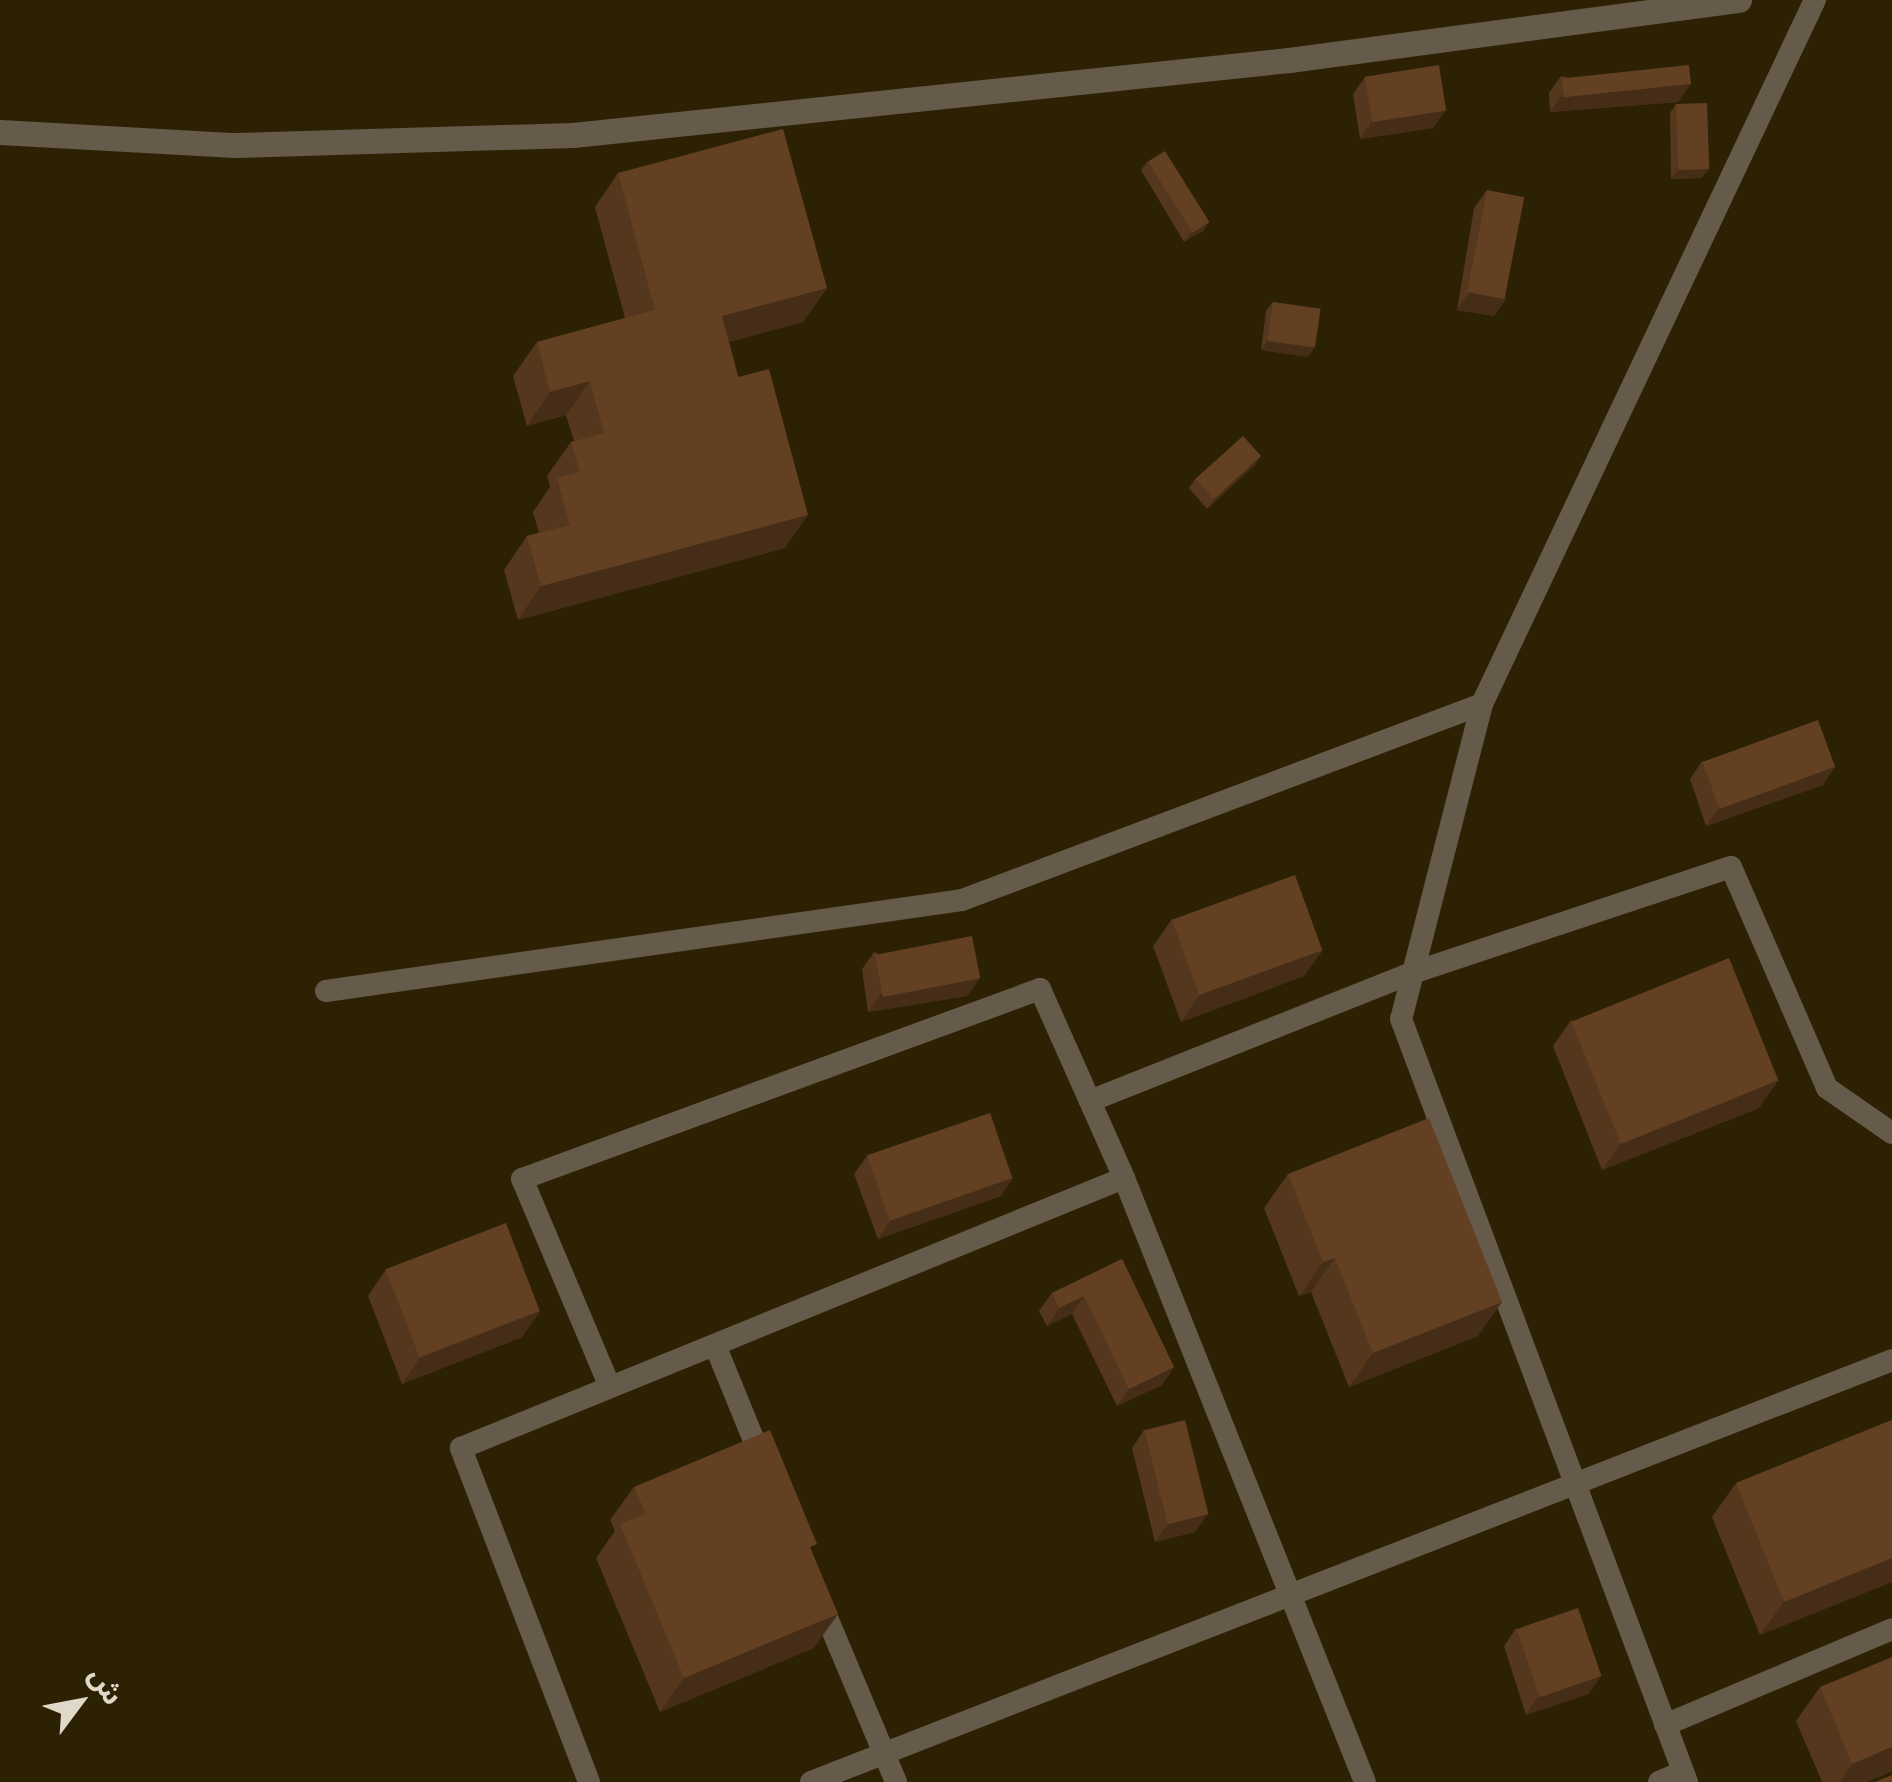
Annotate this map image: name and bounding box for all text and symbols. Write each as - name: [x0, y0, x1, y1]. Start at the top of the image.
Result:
- north arrow: [30, 1652, 130, 1752]
- text: ش: [82, 1661, 130, 1711]

